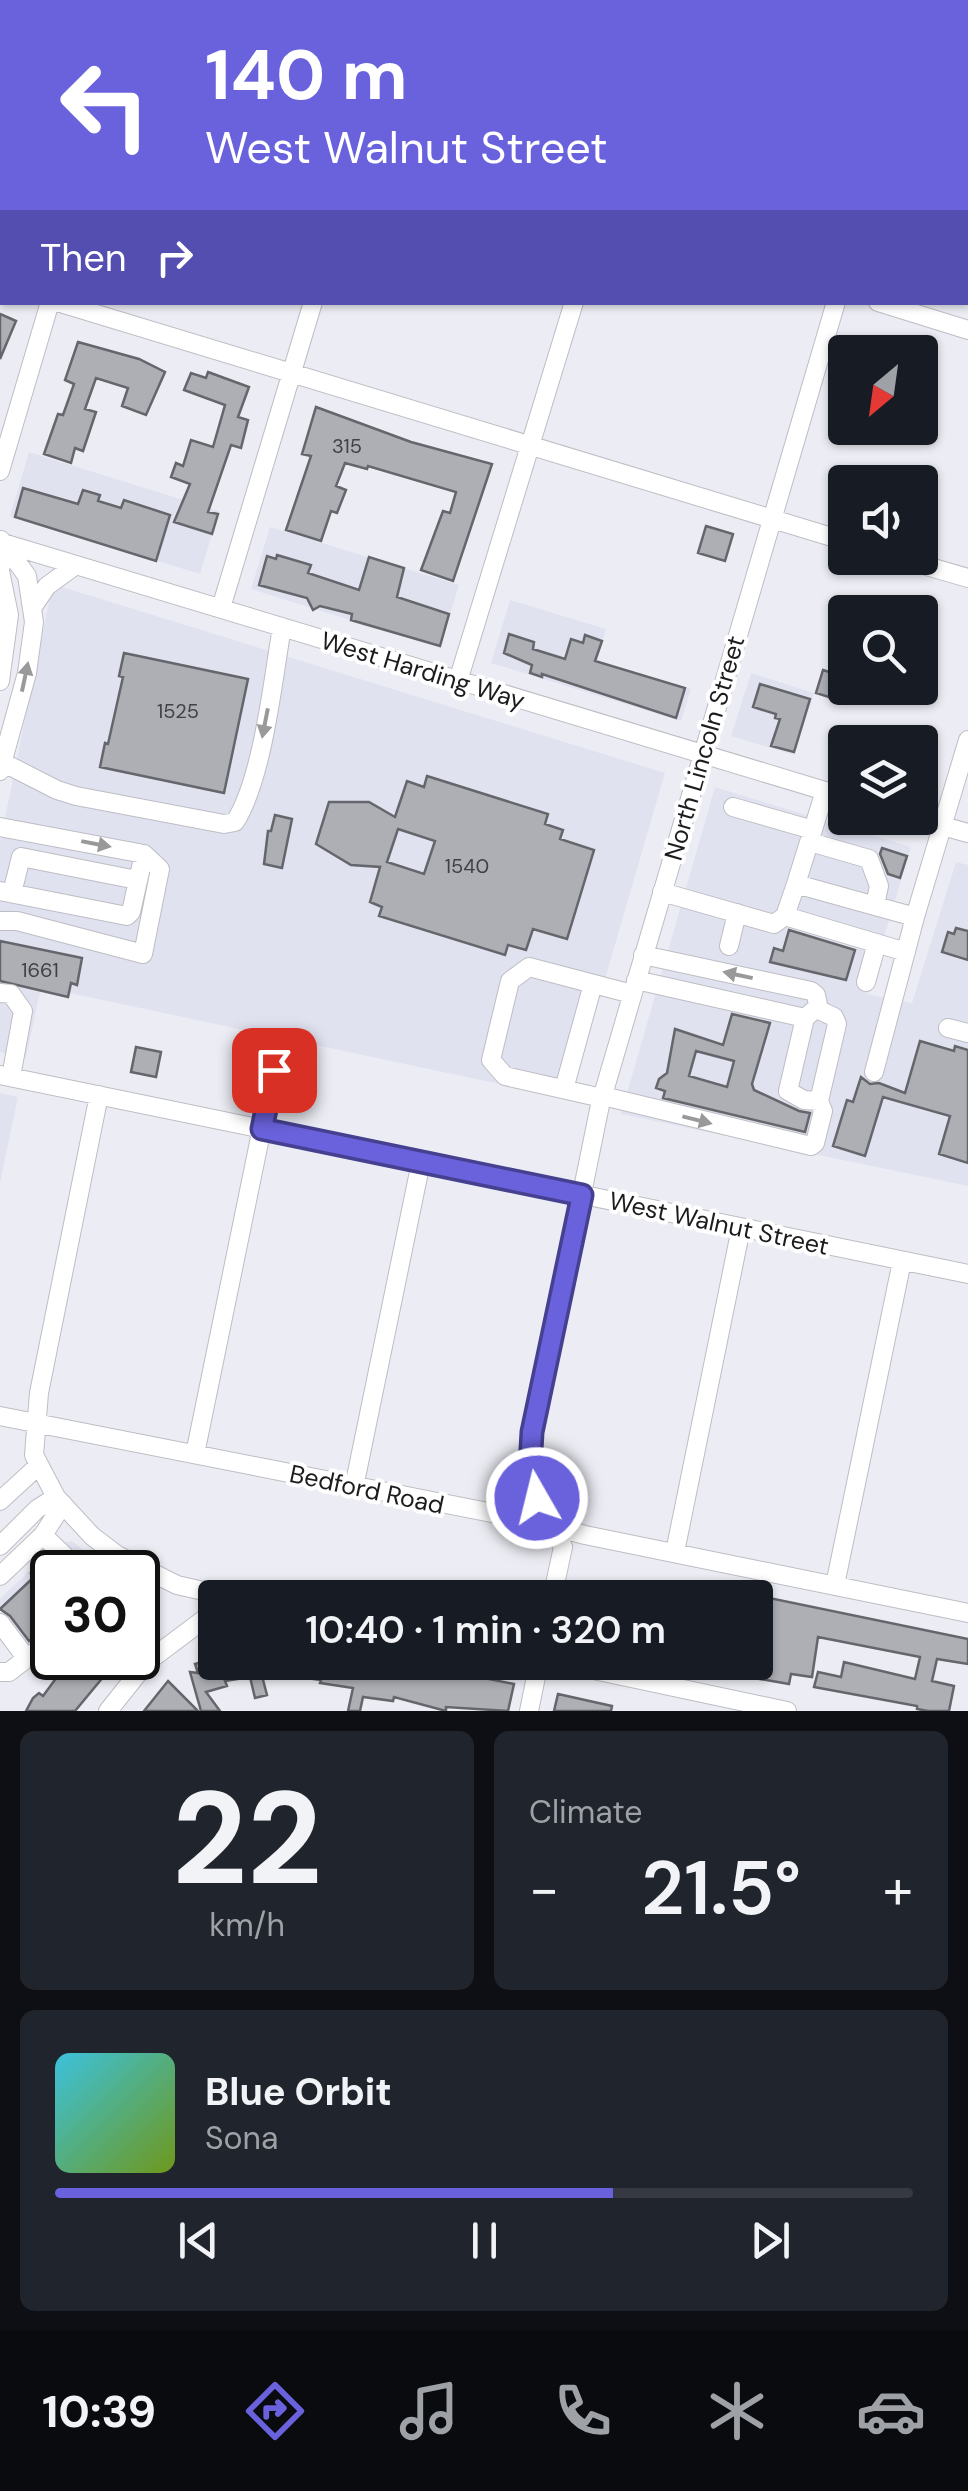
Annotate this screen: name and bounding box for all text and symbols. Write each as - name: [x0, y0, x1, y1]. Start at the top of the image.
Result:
- text: 140 m: [205, 30, 408, 121]
- icon: left: [40, 40, 170, 170]
- text: West Walnut Street: [205, 118, 608, 177]
- icon: right: [147, 230, 202, 285]
- text: Then: [40, 233, 127, 283]
- north arrow: [828, 335, 938, 445]
- map controls: [828, 335, 938, 835]
- house number: 315: [332, 433, 362, 459]
- button: sound: [828, 465, 938, 575]
- button: search: [828, 595, 938, 705]
- street label: West Harding Way: [317, 624, 529, 717]
- street label: North Lincoln Street: [657, 632, 752, 864]
- one-way arrow: [18, 661, 34, 692]
- house number: 1525: [157, 698, 199, 724]
- one-way arrow: [257, 707, 272, 739]
- button: layers: [828, 725, 938, 835]
- one-way arrow: [81, 837, 112, 853]
- house number: 1540: [445, 853, 489, 879]
- house number: 1661: [21, 957, 59, 983]
- one-way arrow: [722, 967, 753, 983]
- pin: [232, 1028, 317, 1113]
- icon: arrive: [247, 1043, 302, 1098]
- one-way arrow: [682, 1112, 713, 1128]
- street label: West Walnut Street: [606, 1184, 832, 1263]
- position arrow: [485, 1446, 589, 1550]
- street label: Bedford Road: [287, 1457, 447, 1522]
- speed limit sign: 30: [30, 1550, 160, 1680]
- text: 10:40 · 1 min · 320 m: [305, 1605, 666, 1655]
- text: 22: [172, 1754, 322, 1923]
- text: Climate: [529, 1791, 643, 1833]
- text: 21.5°: [641, 1840, 801, 1937]
- text: −: [529, 1853, 559, 1925]
- text: +: [883, 1853, 913, 1925]
- text: km/h: [209, 1904, 285, 1946]
- text: Blue Orbit: [205, 2067, 392, 2117]
- text: Sona: [205, 2117, 278, 2159]
- icon: previous: [171, 2213, 226, 2268]
- icon: pause: [457, 2213, 512, 2268]
- icon: next: [743, 2213, 798, 2268]
- icon: directions: [240, 2376, 310, 2446]
- icon: music: [394, 2376, 464, 2446]
- icon: phone: [548, 2376, 618, 2446]
- icon: climate: [702, 2376, 772, 2446]
- icon: car: [856, 2376, 926, 2446]
- text: 10:39: [42, 2382, 156, 2441]

